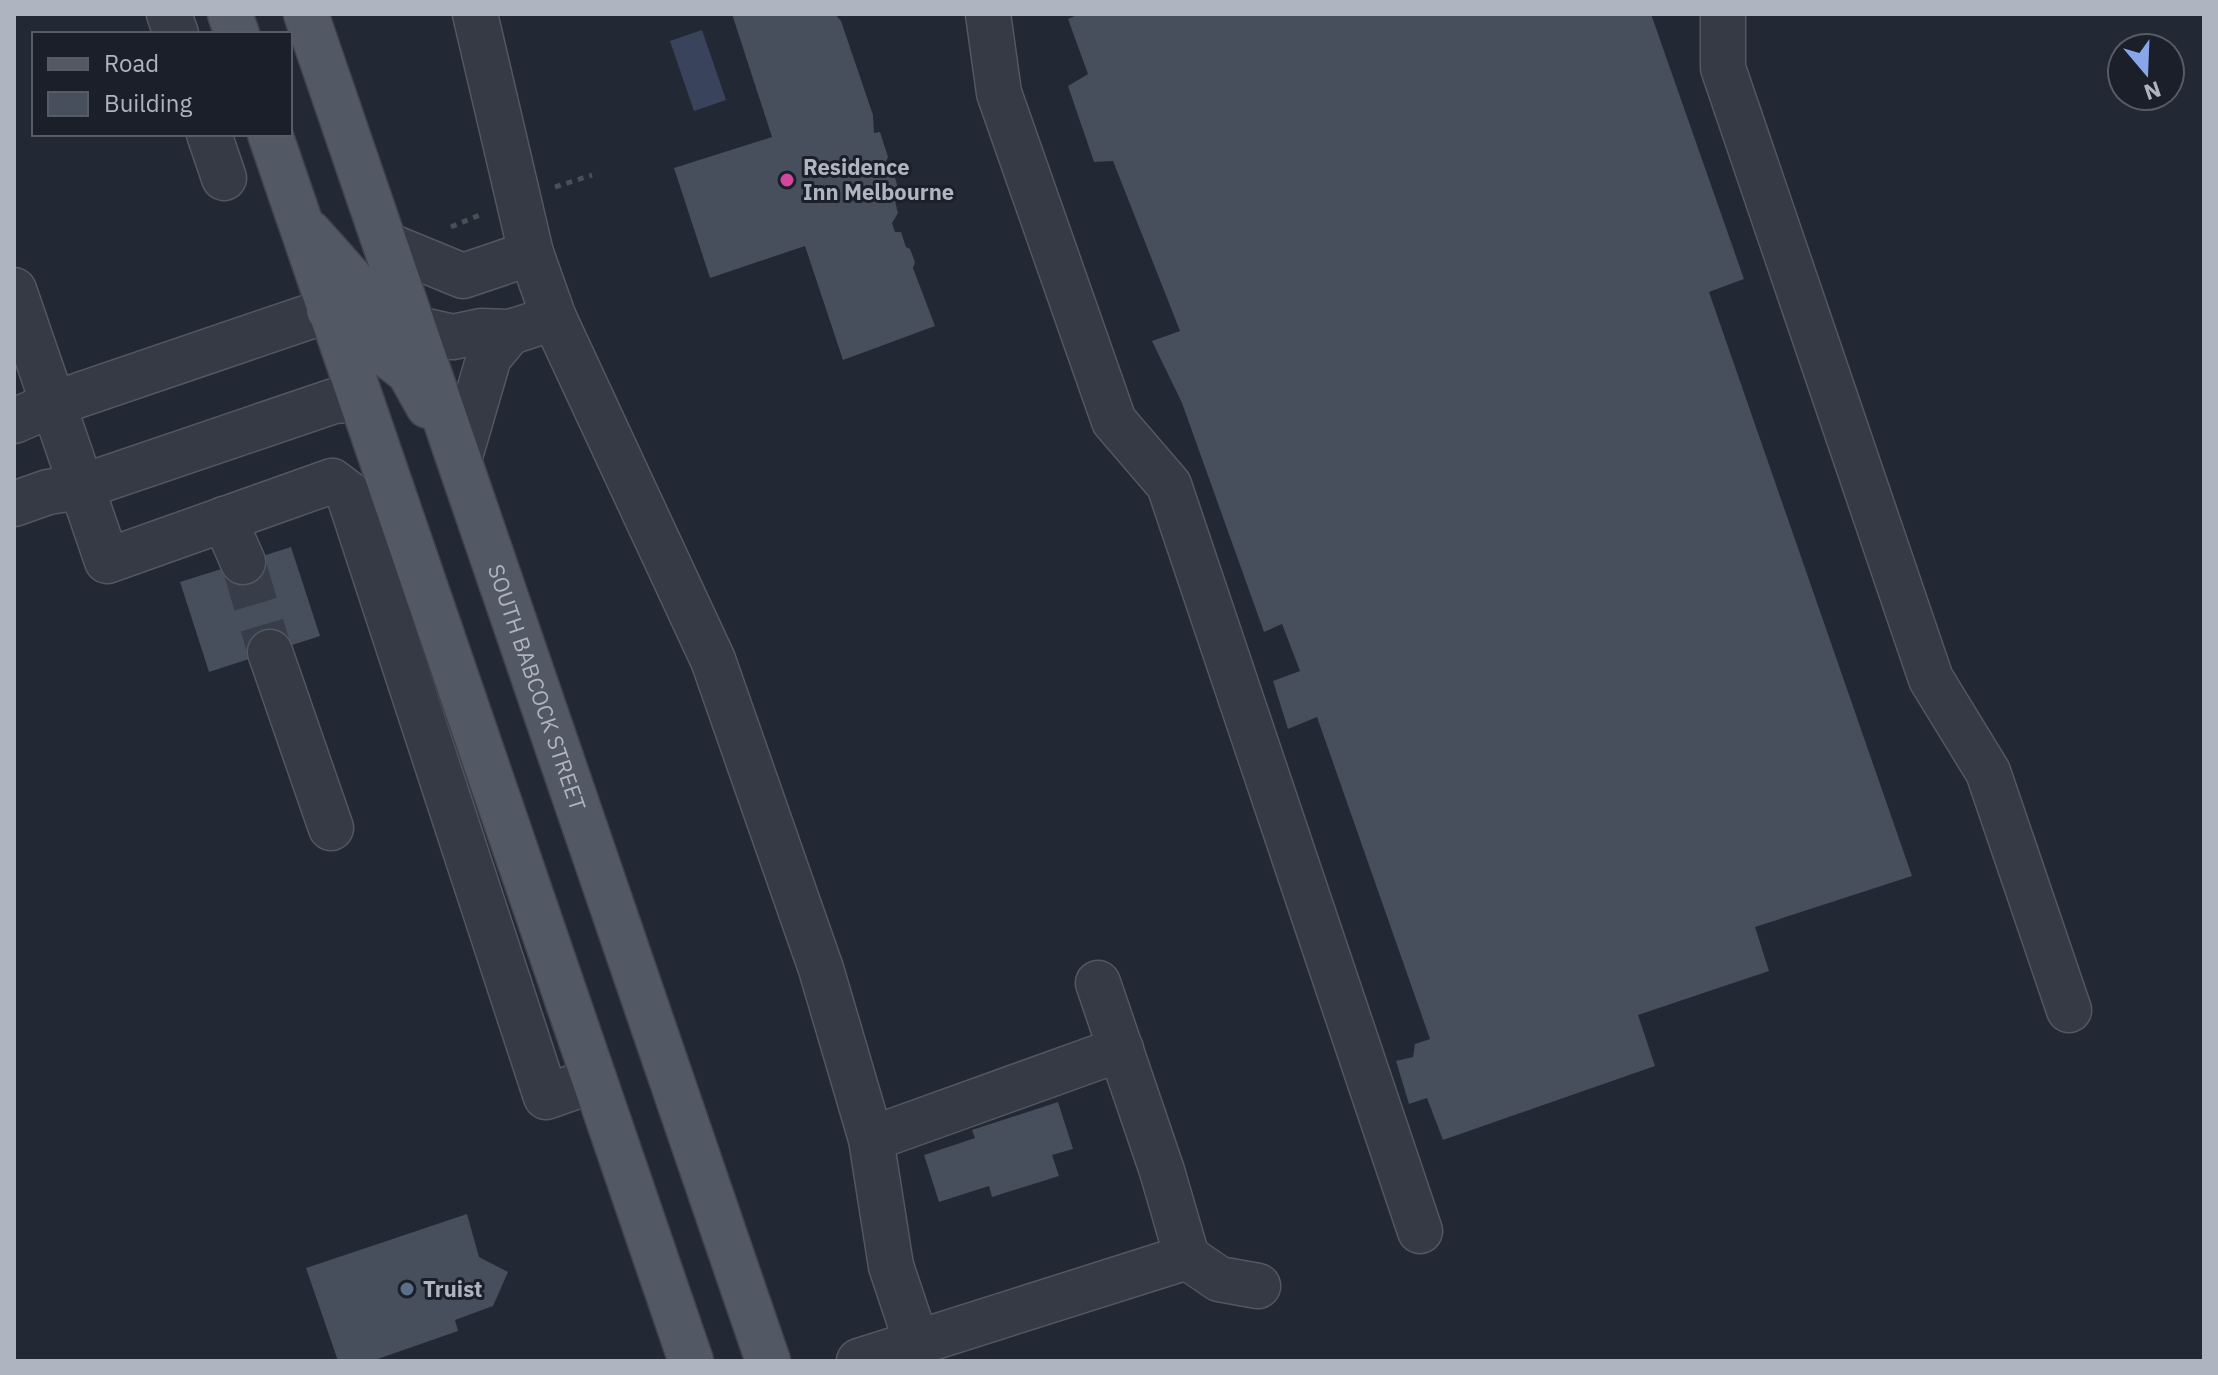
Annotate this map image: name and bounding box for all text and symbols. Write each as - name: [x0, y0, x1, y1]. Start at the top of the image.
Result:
- legend: [32, 32, 292, 136]
- north arrow: [2106, 32, 2186, 112]
- text: Road: [104, 47, 159, 79]
- text: N: [2140, 75, 2165, 108]
- text: Building: [104, 87, 192, 119]
- place label: Residence Inn Melbourne: [803, 152, 954, 206]
- marker: Residence Inn Melbourne: [778, 171, 796, 189]
- street label: SOUTH BABCOCK STREET: [482, 560, 593, 815]
- place label: Truist: [423, 1274, 483, 1303]
- marker: Truist: [398, 1280, 416, 1298]

